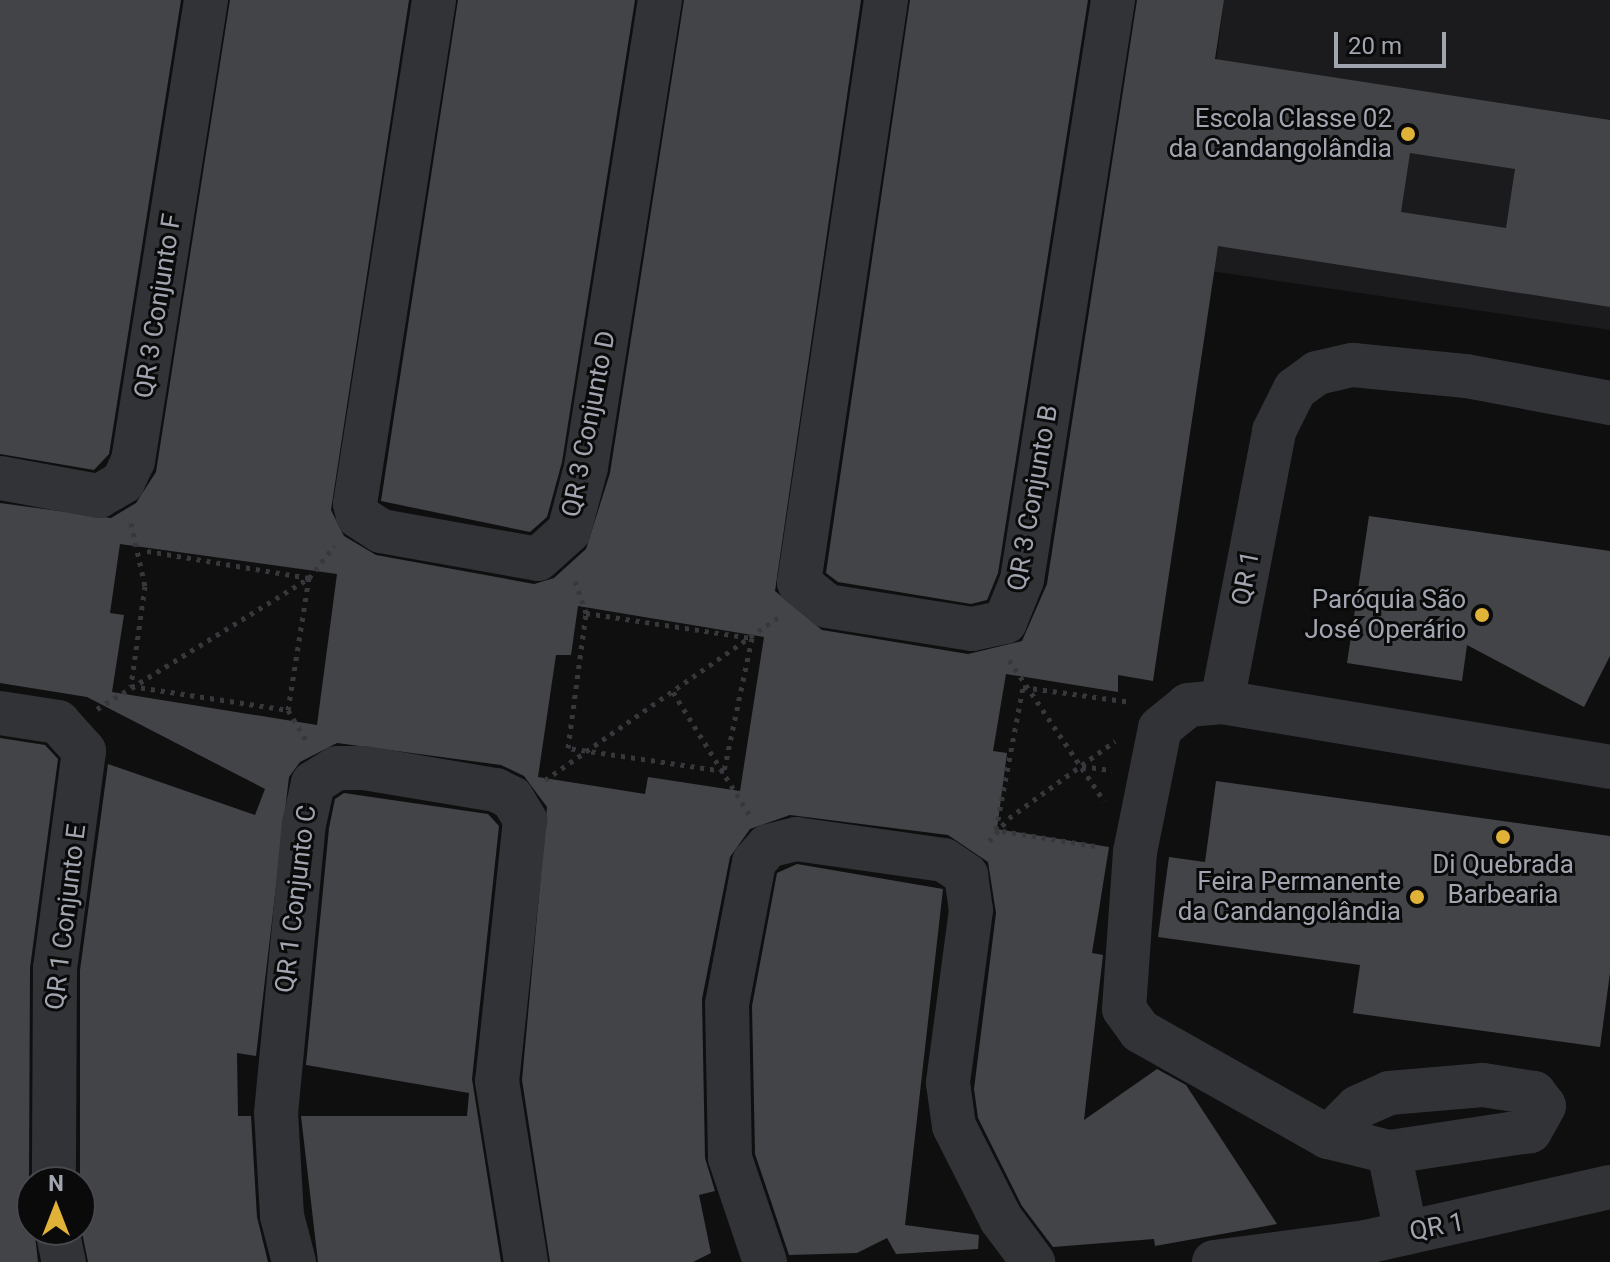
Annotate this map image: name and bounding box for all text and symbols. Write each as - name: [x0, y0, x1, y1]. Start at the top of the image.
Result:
- scale bar: [1338, 16, 1450, 66]
- text: 20 m: [1348, 32, 1402, 60]
- place label: Escola Classe 02 da Candangolândia: [1169, 103, 1392, 164]
- marker: Escola Classe 02 da Candangolândia: [1399, 125, 1417, 143]
- street label: QR 3 Conjunto F: [128, 212, 188, 400]
- street label: QR 3 Conjunto D: [556, 328, 622, 520]
- street label: QR 3 Conjunto B: [1001, 403, 1065, 593]
- street label: QR 1: [1225, 548, 1267, 608]
- place label: Paróquia São José Operário: [1304, 584, 1466, 646]
- marker: Paróquia São José Operário: [1473, 606, 1491, 624]
- street label: QR 1 Conjunto C: [269, 803, 323, 995]
- street label: QR 1 Conjunto E: [39, 822, 93, 1012]
- marker: Di Quebrada Barbearia: [1494, 828, 1512, 846]
- place label: Di Quebrada Barbearia: [1432, 849, 1574, 910]
- place label: Feira Permanente da Candangolândia: [1178, 866, 1401, 928]
- marker: Feira Permanente da Candangolândia: [1408, 888, 1426, 906]
- north arrow: [16, 1166, 96, 1246]
- text: N: [48, 1171, 64, 1196]
- street label: QR 1: [1407, 1206, 1467, 1248]

